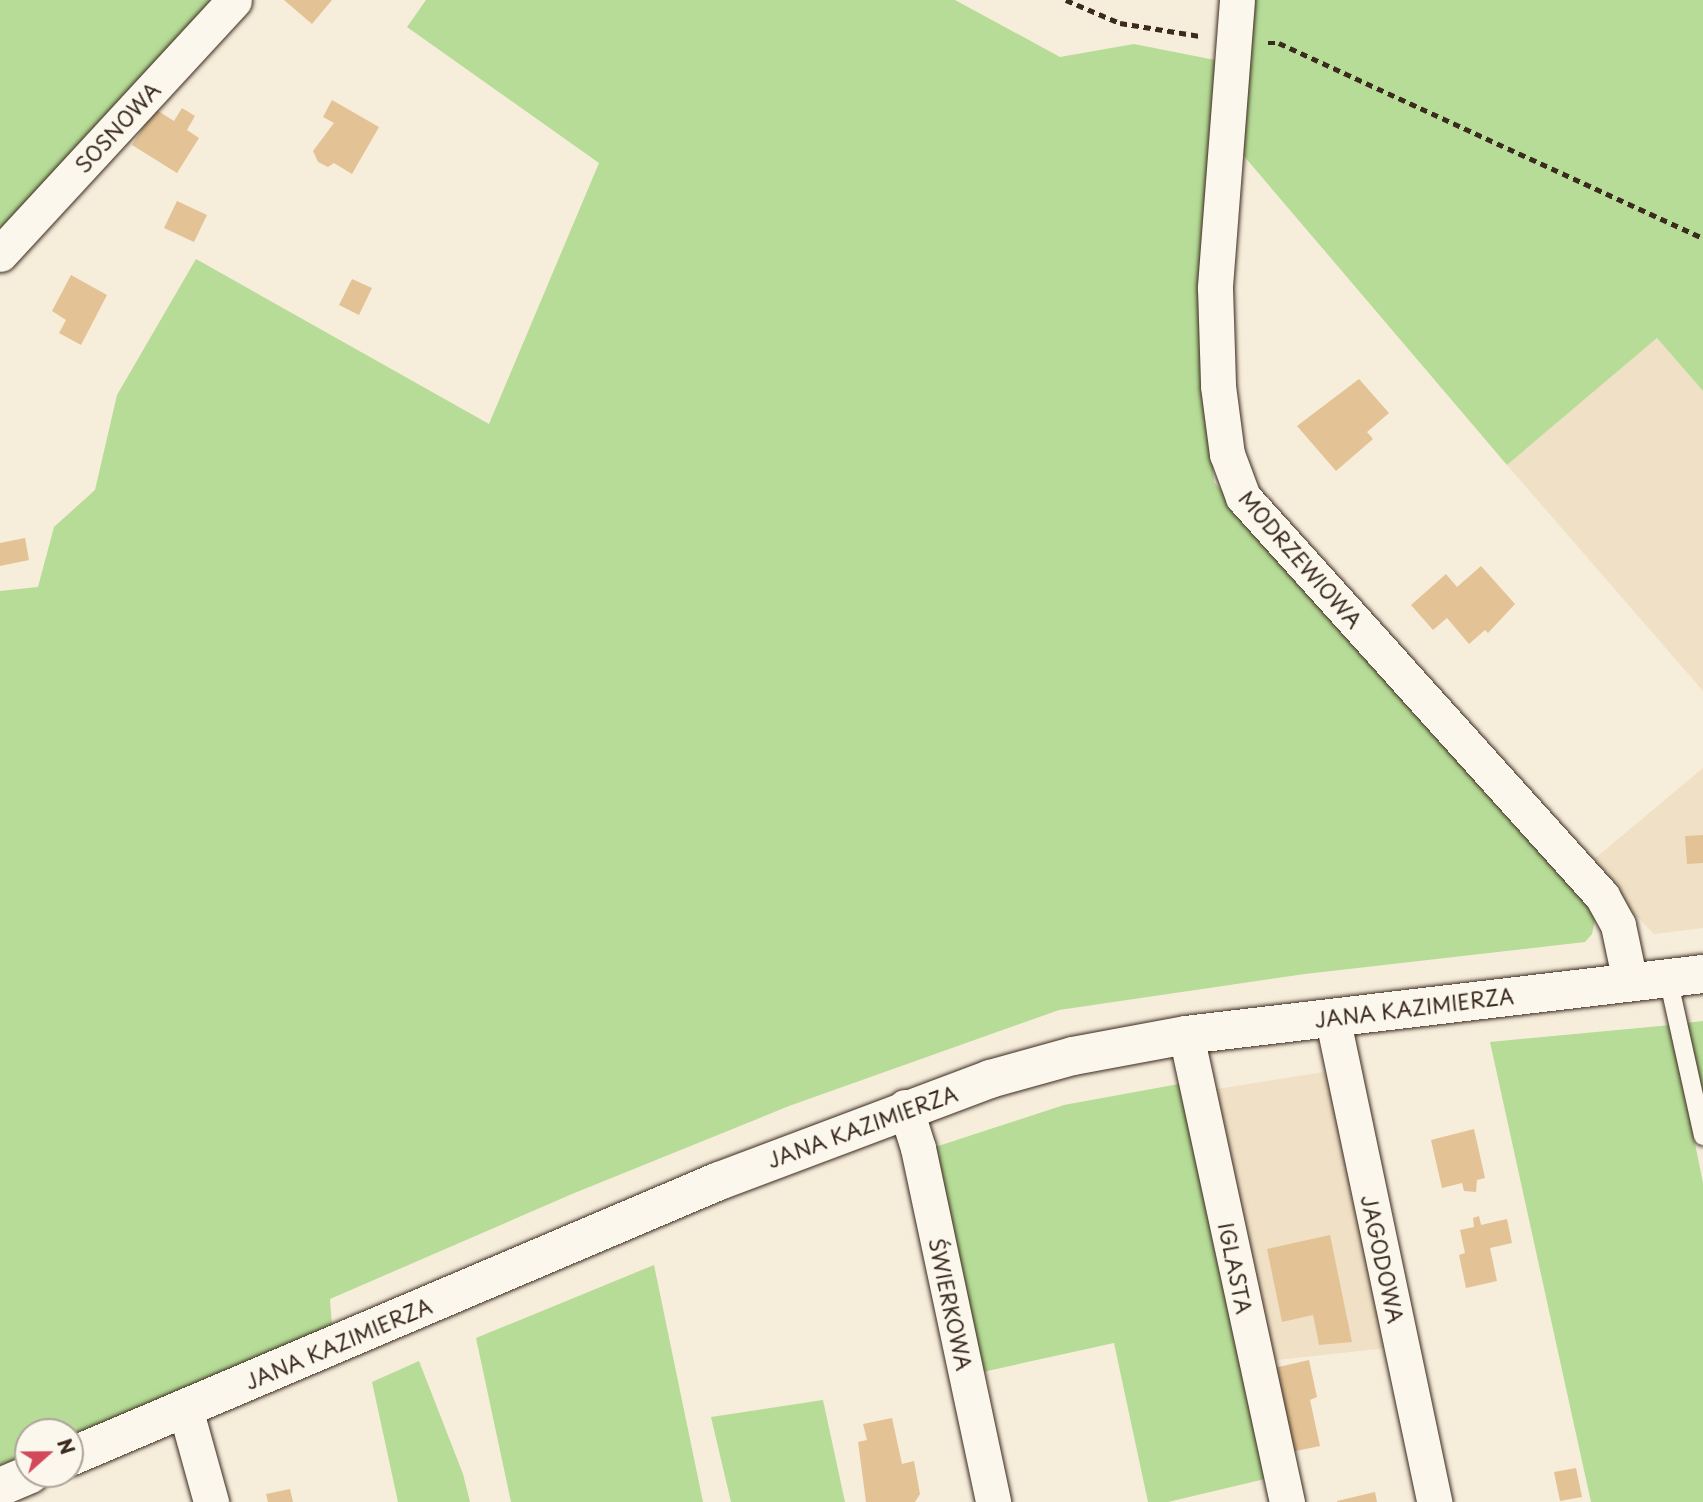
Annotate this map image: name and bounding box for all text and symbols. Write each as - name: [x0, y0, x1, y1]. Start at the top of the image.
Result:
- street label: SOSNOWA: [69, 77, 165, 177]
- street label: MODRZEWIOWA: [1235, 485, 1367, 633]
- street label: JANA KAZIMIERZA: [1313, 982, 1515, 1032]
- street label: JANA KAZIMIERZA: [764, 1080, 960, 1172]
- street label: JAGODOWA: [1357, 1192, 1409, 1326]
- street label: IGLASTA: [1214, 1220, 1258, 1316]
- street label: ŚWIERKOWA: [925, 1235, 977, 1373]
- street label: JANA KAZIMIERZA: [241, 1292, 435, 1394]
- north arrow: [14, 1418, 84, 1488]
- text: N: [51, 1434, 83, 1458]

